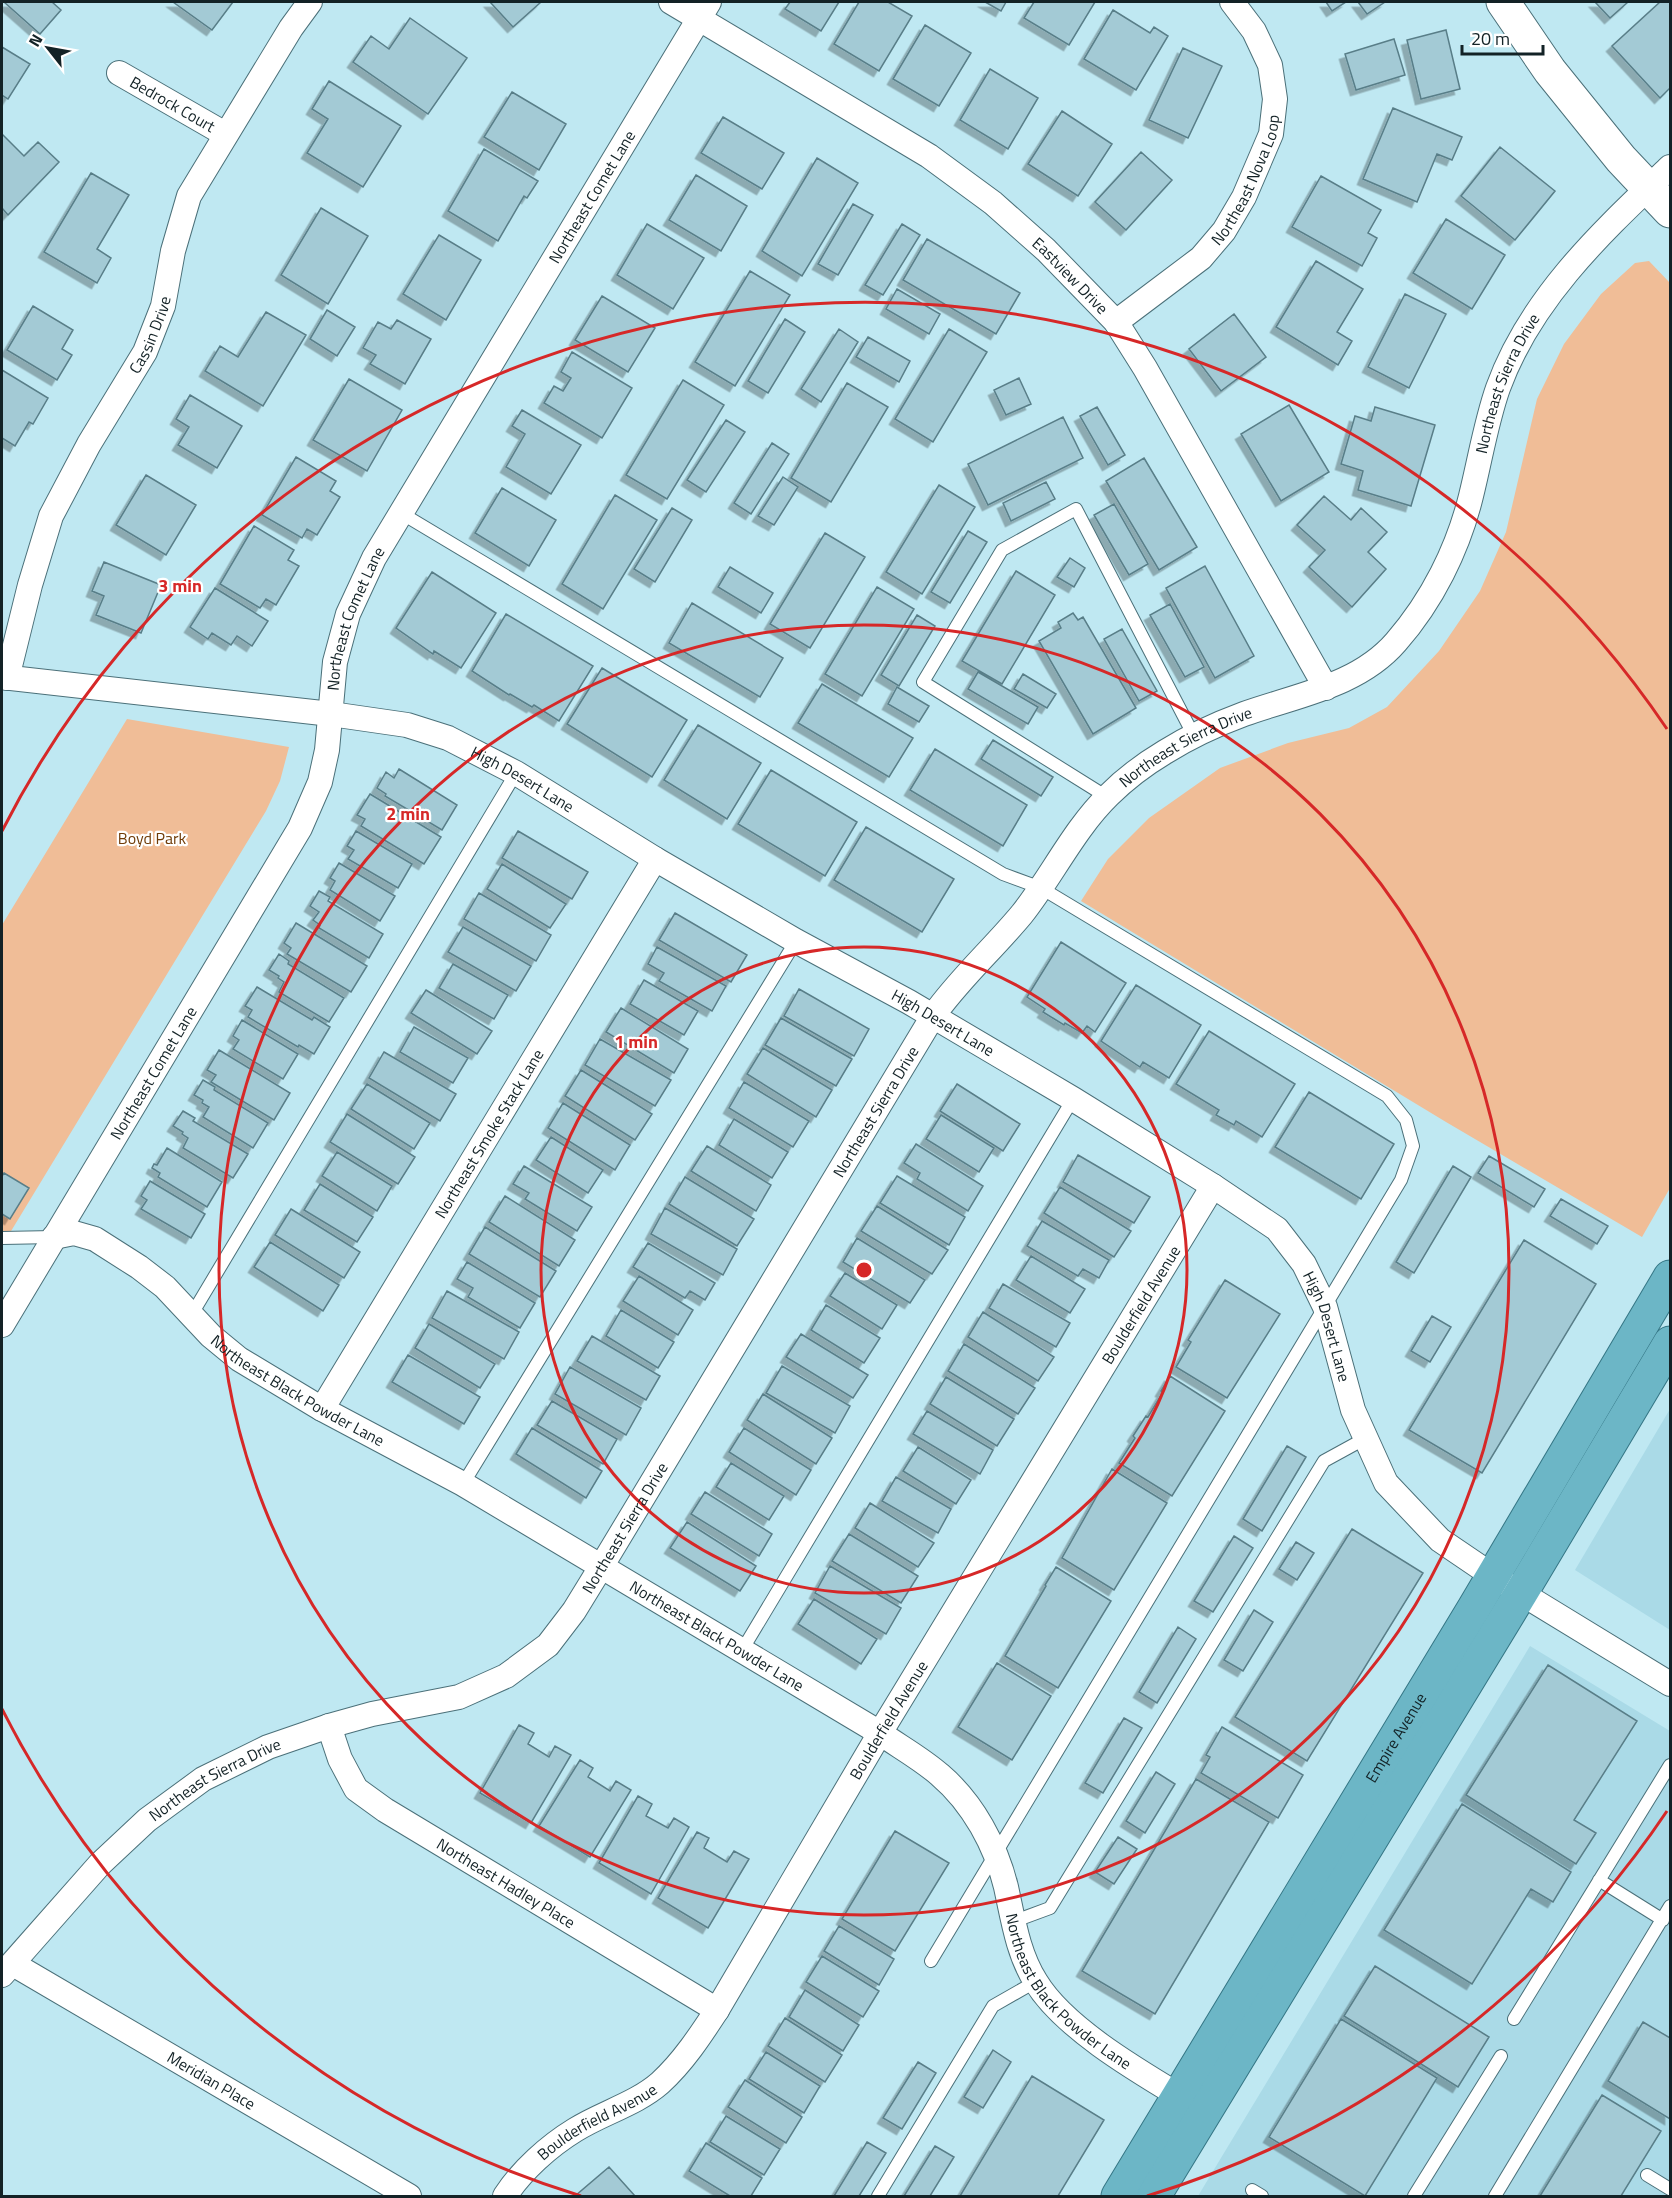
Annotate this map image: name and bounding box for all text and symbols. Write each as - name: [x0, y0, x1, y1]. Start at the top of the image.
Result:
- north arrow: [18, 18, 78, 78]
- scale bar: [1462, 18, 1543, 56]
- text: 20 m: [1471, 25, 1510, 52]
- text: N: [22, 29, 48, 51]
- street label: Bedrock Court: [126, 70, 220, 138]
- street label: Northeast Nova Loop: [1205, 113, 1285, 250]
- street label: Northeast Comet Lane: [542, 126, 641, 268]
- street label: Eastview Drive: [1027, 231, 1114, 320]
- street label: Cassin Drive: [123, 294, 177, 378]
- street label: Northeast Sierra Drive: [1469, 308, 1545, 456]
- street label: Northeast Comet Lane: [320, 542, 390, 692]
- text: 3 min: [158, 572, 202, 599]
- street label: Northeast Sierra Drive: [1113, 700, 1255, 793]
- street label: High Desert Lane: [467, 740, 579, 818]
- text: 2 min: [386, 800, 430, 827]
- park label: Boyd Park: [118, 826, 187, 850]
- street label: High Desert Lane: [887, 983, 999, 1062]
- street label: Northeast Comet Lane: [104, 1002, 202, 1144]
- text: 1 min: [614, 1028, 658, 1055]
- street label: Northeast Sierra Drive: [827, 1041, 924, 1182]
- street label: Northeast Smoke Stack Lane: [428, 1044, 549, 1223]
- street label: Boulderfield Avenue: [1095, 1241, 1186, 1369]
- centre of rings: [854, 1260, 874, 1280]
- street label: High Desert Lane: [1297, 1267, 1357, 1384]
- street label: Northeast Black Powder Lane: [206, 1329, 389, 1452]
- street label: Northeast Sierra Drive: [576, 1457, 674, 1598]
- street label: Northeast Black Powder Lane: [625, 1574, 809, 1697]
- street label: Boulderfield Avenue: [843, 1656, 933, 1784]
- street label: Empire Avenue: [1359, 1688, 1432, 1787]
- street label: Northeast Sierra Drive: [144, 1732, 284, 1827]
- street label: Northeast Hadley Place: [432, 1832, 580, 1934]
- street label: Northeast Black Powder Lane: [1000, 1911, 1136, 2075]
- street label: Meridian Place: [163, 2045, 260, 2116]
- street label: Boulderfield Avenue: [532, 2077, 662, 2166]

